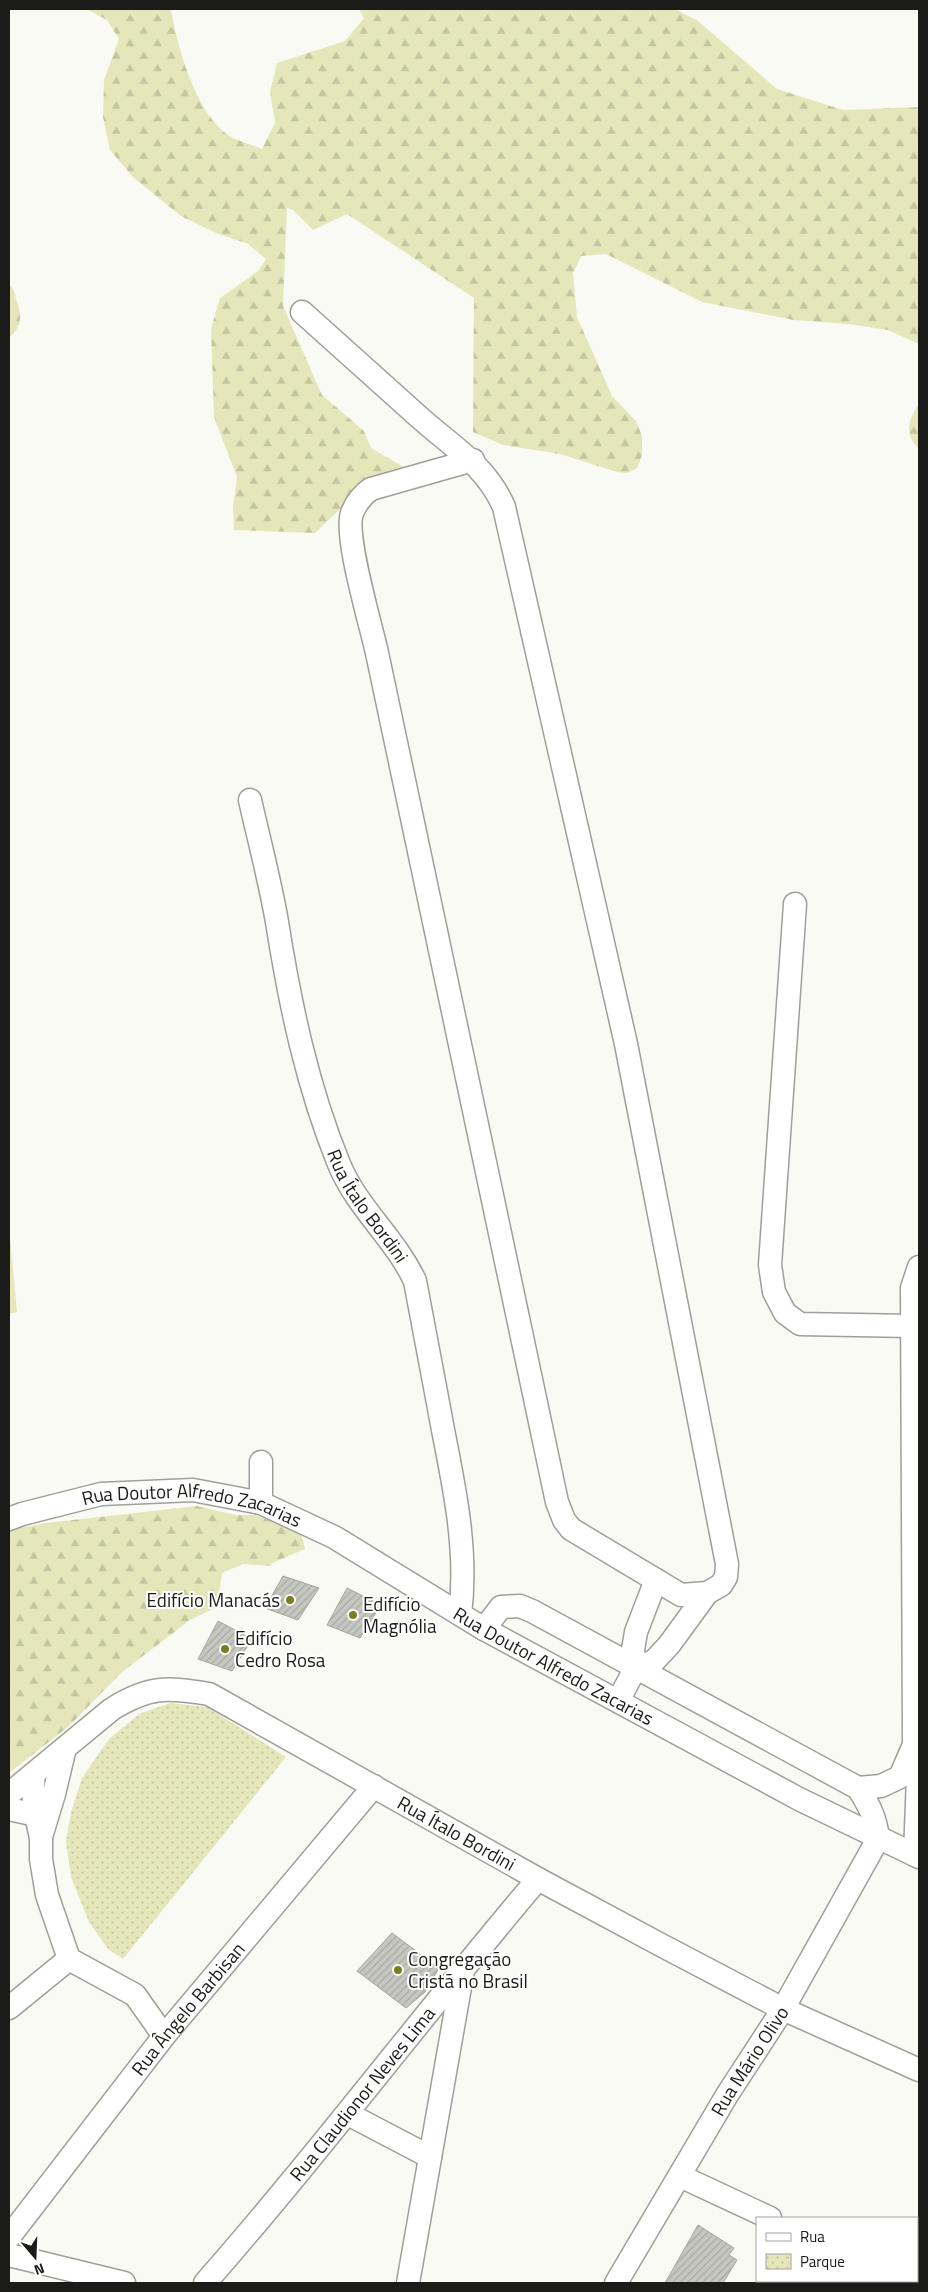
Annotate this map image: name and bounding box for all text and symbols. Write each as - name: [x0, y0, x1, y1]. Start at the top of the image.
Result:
- street label: Rua Ítalo Bordini: [320, 1144, 416, 1268]
- street label: Rua Doutor Alfredo Zacarias: [78, 1475, 307, 1534]
- place label: Edifício Manacás: [147, 1585, 280, 1614]
- place label: Edifício Magnólia: [363, 1589, 437, 1640]
- marker: Edifício Manacás: [284, 1594, 296, 1606]
- street label: Rua Doutor Alfredo Zacarias: [448, 1599, 659, 1732]
- marker: Edifício Magnólia: [347, 1609, 359, 1621]
- place label: Edifício Cedro Rosa: [235, 1623, 326, 1674]
- marker: Edifício Cedro Rosa: [219, 1643, 231, 1655]
- street label: Rua Ítalo Bordini: [392, 1788, 521, 1878]
- street label: Rua Ângelo Barbisan: [124, 1935, 251, 2081]
- place label: Congregação Cristã no Brasil: [408, 1944, 528, 1995]
- marker: Congregação Cristã no Brasil: [392, 1964, 404, 1976]
- street label: Rua Claudionor Neves Lima: [282, 1999, 442, 2187]
- street label: Rua Mário Olivo: [703, 2000, 795, 2121]
- legend: [756, 2217, 918, 2282]
- text: Rua: [800, 2225, 825, 2248]
- north arrow: [10, 2232, 60, 2282]
- text: Parque: [800, 2250, 845, 2273]
- text: N: [31, 2258, 47, 2281]

